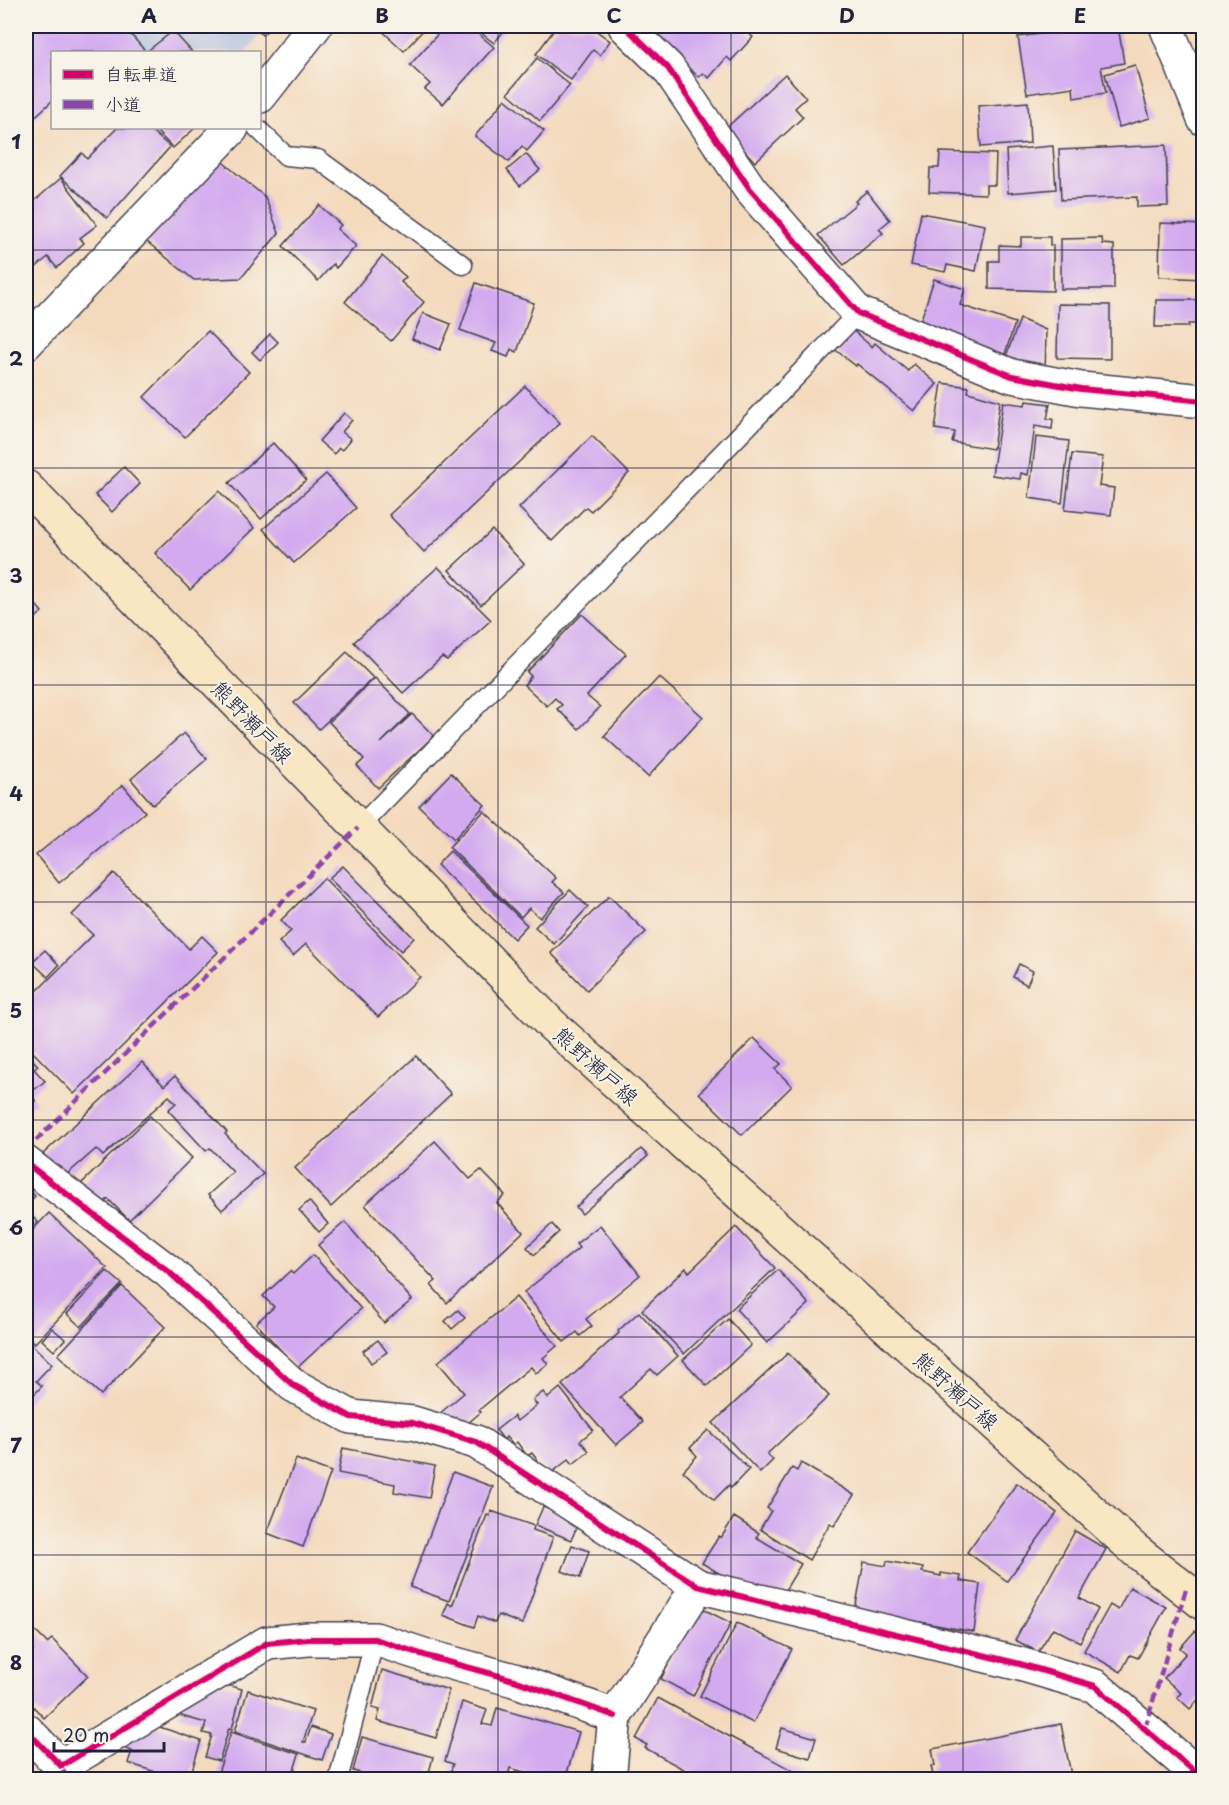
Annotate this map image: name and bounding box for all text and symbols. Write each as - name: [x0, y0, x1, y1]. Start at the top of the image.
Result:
- text: A: [141, 0, 157, 30]
- text: B: [375, 0, 389, 30]
- text: C: [606, 0, 622, 30]
- text: D: [839, 0, 855, 30]
- text: E: [1074, 0, 1086, 30]
- legend: [51, 51, 261, 129]
- text: 自転車道: [105, 60, 177, 87]
- text: 小道: [105, 90, 141, 117]
- text: 1: [11, 126, 21, 156]
- text: 2: [9, 343, 23, 373]
- text: 3: [9, 560, 23, 590]
- street label: 熊野瀬戸線: [205, 672, 301, 770]
- text: 4: [9, 778, 23, 808]
- text: 5: [10, 995, 22, 1025]
- street label: 熊野瀬戸線: [547, 1018, 647, 1112]
- text: 6: [9, 1212, 23, 1242]
- street label: 熊野瀬戸線: [907, 1343, 1007, 1437]
- text: 7: [10, 1430, 22, 1460]
- text: 8: [10, 1647, 22, 1677]
- scale bar: [54, 1715, 164, 1753]
- text: 20 m: [63, 1721, 109, 1748]

